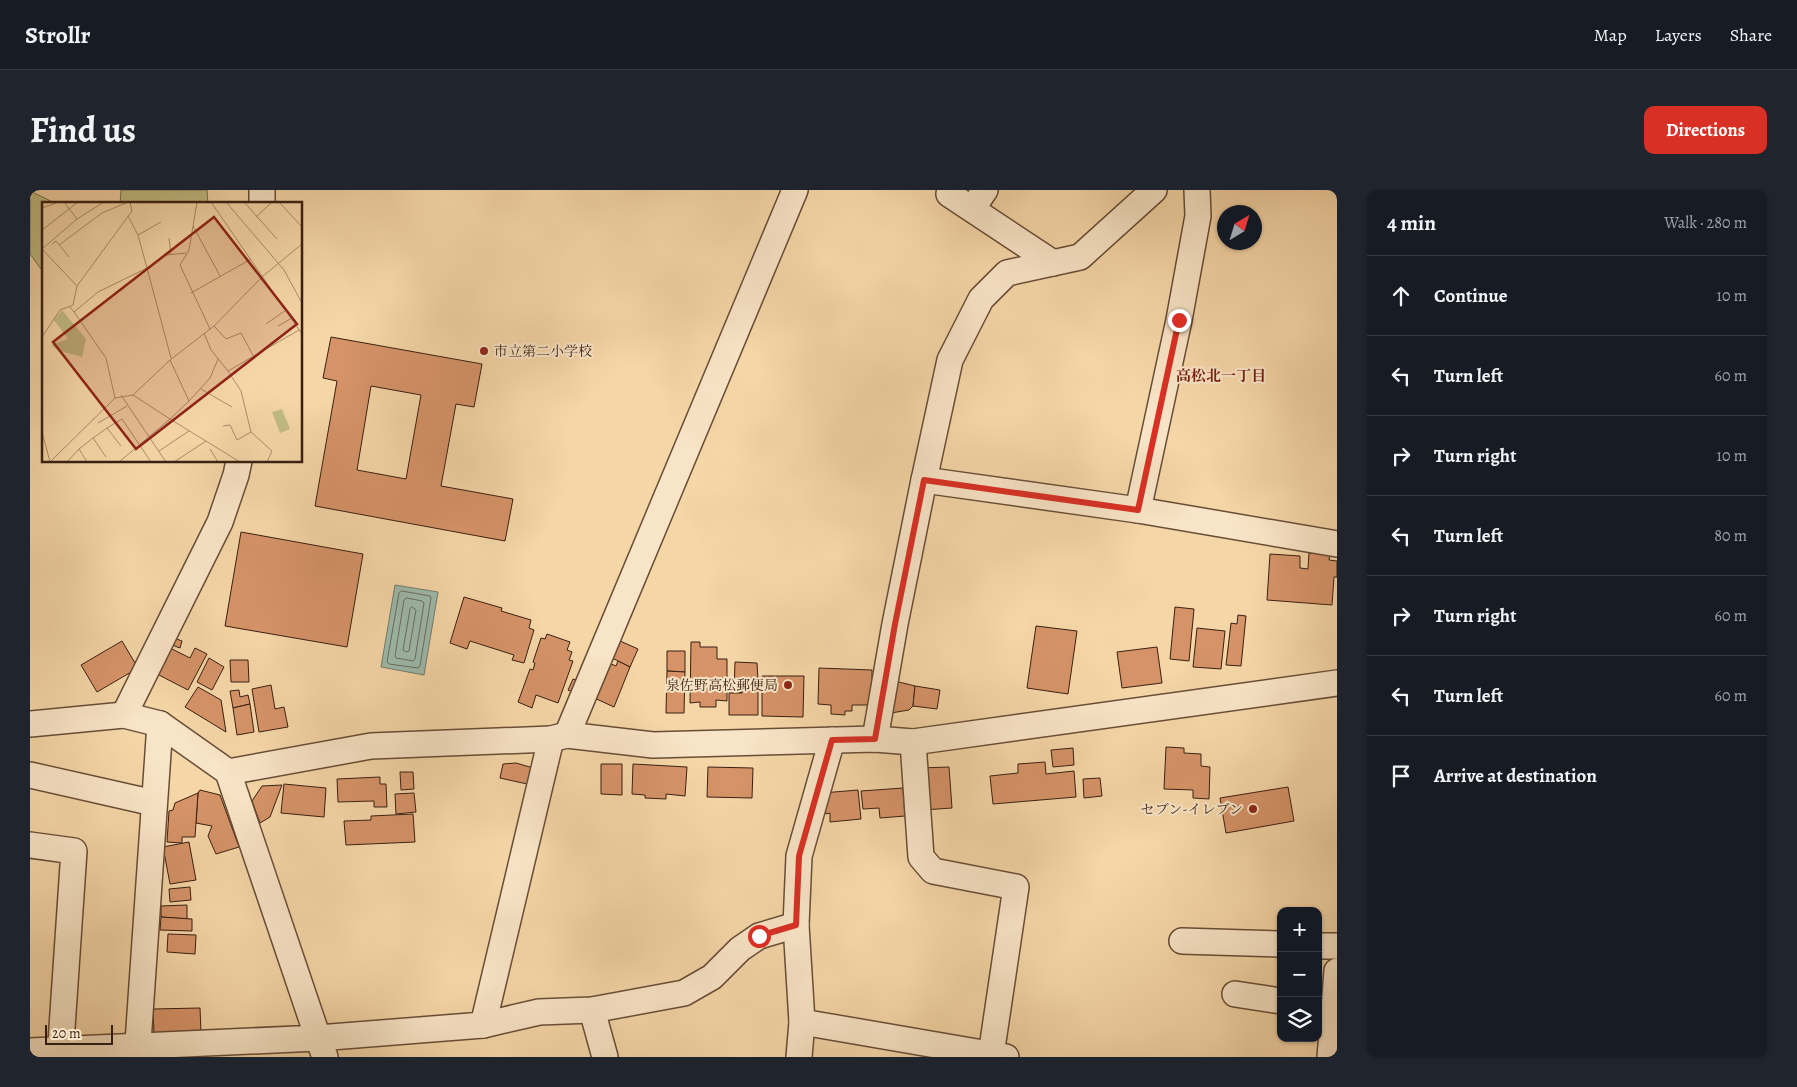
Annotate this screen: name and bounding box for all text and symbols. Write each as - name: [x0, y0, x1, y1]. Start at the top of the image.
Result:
- text: Strollr: [25, 19, 90, 51]
- text: Map: [1594, 23, 1627, 47]
- text: Layers: [1655, 23, 1702, 47]
- text: Share: [1730, 23, 1772, 47]
- text: Find us: [30, 106, 136, 154]
- button: Directions: [1644, 106, 1767, 154]
- inset map: [42, 202, 302, 462]
- north arrow: [1217, 205, 1262, 250]
- text: 4 min: [1387, 209, 1436, 237]
- text: Walk · 280 m: [1664, 212, 1747, 234]
- icon: ahead: [1387, 282, 1415, 310]
- text: Continue: [1434, 283, 1508, 309]
- text: 10 m: [1717, 285, 1747, 307]
- route end: [1168, 309, 1191, 332]
- place label: 市立第二小学校: [494, 342, 592, 361]
- marker: 市立第二小学校: [478, 345, 490, 357]
- icon: left: [1387, 362, 1415, 390]
- text: Turn left: [1434, 363, 1503, 389]
- text: 60 m: [1715, 365, 1747, 387]
- district label: 高松北一丁目: [1176, 366, 1266, 386]
- icon: right: [1387, 442, 1415, 470]
- text: Turn right: [1434, 443, 1516, 469]
- text: 10 m: [1717, 445, 1747, 467]
- icon: left: [1387, 522, 1415, 550]
- text: Turn left: [1434, 523, 1503, 549]
- text: 80 m: [1714, 525, 1747, 547]
- icon: right: [1387, 602, 1415, 630]
- text: Turn right: [1434, 603, 1516, 629]
- text: 60 m: [1715, 605, 1747, 627]
- place label: 泉佐野高松郵便局: [666, 676, 778, 695]
- marker: 泉佐野高松郵便局: [782, 679, 794, 691]
- icon: left: [1387, 682, 1415, 710]
- text: Turn left: [1434, 683, 1503, 709]
- text: 60 m: [1715, 685, 1747, 707]
- icon: arrive: [1387, 762, 1415, 790]
- text: Arrive at destination: [1434, 763, 1597, 789]
- place label: セブン-イレブン: [1141, 800, 1243, 819]
- marker: セブン-イレブン: [1247, 803, 1259, 815]
- map controls: [1277, 907, 1322, 1042]
- button: +: [1277, 907, 1322, 952]
- route start: [748, 925, 771, 948]
- button: −: [1277, 952, 1322, 997]
- button: layers: [1277, 997, 1322, 1042]
- scale bar: [45, 1022, 112, 1045]
- text: 20 m: [52, 1024, 81, 1043]

